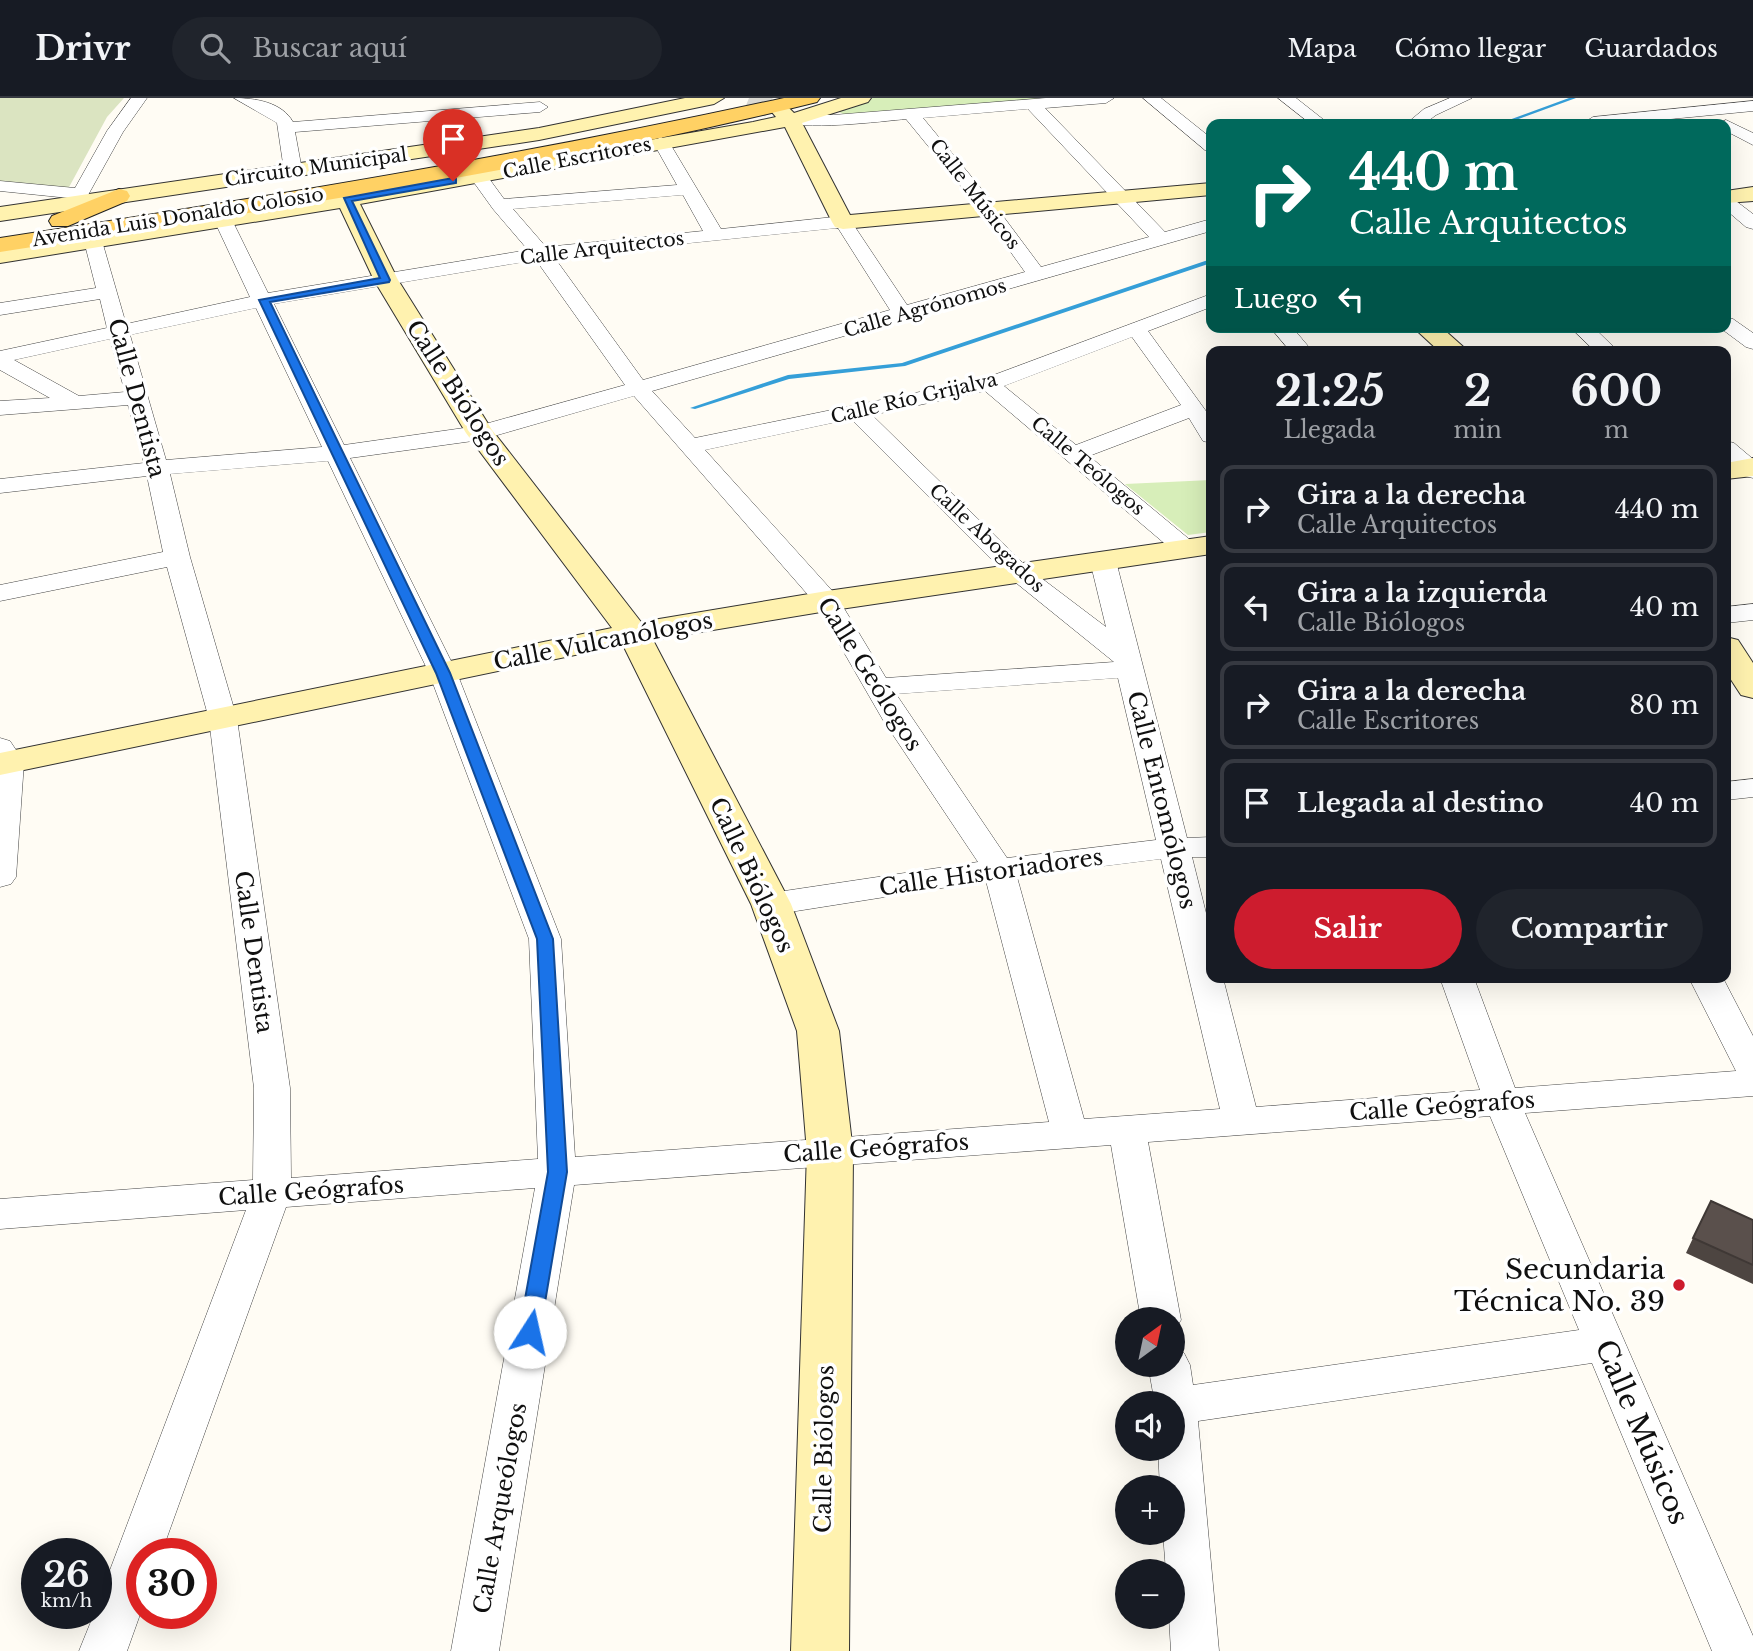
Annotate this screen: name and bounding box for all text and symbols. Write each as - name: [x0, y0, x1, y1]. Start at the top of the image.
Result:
- search box: [172, 17, 662, 80]
- text: Drivr: [35, 28, 130, 69]
- icon: search: [196, 29, 234, 67]
- text: Buscar aquí: [252, 32, 407, 64]
- text: Mapa: [1287, 34, 1356, 63]
- text: Cómo llegar: [1394, 34, 1546, 63]
- text: Guardados: [1584, 34, 1718, 63]
- pin: [423, 109, 483, 181]
- icon: arrive: [434, 120, 472, 158]
- street label: Calle Escritores: [501, 132, 653, 184]
- street label: Calle Músicos: [925, 134, 1025, 254]
- text: 440 m: [1349, 142, 1518, 203]
- street label: Circuito Municipal: [223, 143, 409, 191]
- icon: right: [1234, 147, 1325, 238]
- street label: Avenida Luis Donaldo Colosio: [30, 183, 325, 252]
- text: Calle Arquitectos: [1349, 203, 1627, 243]
- street label: Calle Arquitectos: [519, 227, 685, 269]
- street label: Calle Agrónomos: [841, 274, 1009, 342]
- icon: left: [1332, 280, 1370, 318]
- text: Luego: [1234, 283, 1318, 315]
- street label: Calle Dentista: [102, 315, 172, 481]
- street label: Calle Biólogos: [400, 315, 516, 471]
- text: 21:25: [1275, 365, 1385, 417]
- text: 2: [1464, 365, 1491, 417]
- text: 600: [1571, 365, 1662, 417]
- street label: Calle Río Grijalva: [829, 368, 1000, 428]
- street label: Calle Teólogos: [1026, 412, 1150, 520]
- text: Llegada: [1284, 416, 1376, 444]
- text: min: [1453, 416, 1502, 444]
- text: m: [1604, 416, 1629, 444]
- street label: Calle Abogados: [925, 479, 1049, 597]
- text: Gira a la derecha: [1297, 479, 1526, 511]
- icon: right: [1238, 490, 1276, 528]
- text: 440 m: [1615, 493, 1699, 525]
- text: Calle Arquitectos: [1297, 511, 1497, 539]
- text: Gira a la izquierda: [1297, 577, 1547, 609]
- icon: left: [1238, 588, 1276, 626]
- text: 40 m: [1630, 591, 1699, 623]
- street label: Calle Geólogos: [812, 592, 928, 756]
- street label: Calle Vulcanólogos: [491, 606, 715, 676]
- text: Calle Biólogos: [1297, 609, 1465, 637]
- text: Gira a la derecha: [1297, 675, 1526, 707]
- icon: right: [1238, 686, 1276, 724]
- street label: Calle Entomólogos: [1121, 688, 1203, 912]
- text: 80 m: [1629, 689, 1699, 721]
- text: Calle Escritores: [1297, 707, 1479, 735]
- icon: arrive: [1238, 784, 1276, 822]
- text: Llegada al destino: [1297, 787, 1544, 819]
- text: 40 m: [1630, 787, 1699, 819]
- street label: Calle Biólogos: [704, 793, 800, 957]
- street label: Calle Historiadores: [877, 842, 1105, 902]
- street label: Calle Dentista: [229, 869, 279, 1035]
- button: Salir: [1234, 889, 1462, 969]
- button: Compartir: [1476, 889, 1703, 969]
- street label: Calle Geógrafos: [1348, 1086, 1536, 1126]
- street label: Calle Geógrafos: [782, 1128, 970, 1168]
- street label: Calle Geógrafos: [217, 1171, 405, 1211]
- place label: Secundaria Técnica No. 39: [1454, 1252, 1665, 1319]
- marker: Secundaria Técnica No. 39: [1671, 1277, 1687, 1293]
- position arrow: [493, 1295, 567, 1369]
- north arrow: [1115, 1307, 1185, 1377]
- map controls: [1115, 1307, 1185, 1629]
- street label: Calle Músicos: [1587, 1334, 1697, 1530]
- street label: Calle Biólogos: [809, 1365, 839, 1533]
- button: sound: [1115, 1391, 1185, 1461]
- street label: Calle Arqueólogos: [468, 1400, 532, 1616]
- button: +: [1115, 1475, 1185, 1545]
- speed limit sign: 30: [126, 1538, 217, 1629]
- text: 26: [43, 1553, 90, 1596]
- button: −: [1115, 1559, 1185, 1629]
- text: km/h: [41, 1590, 92, 1612]

